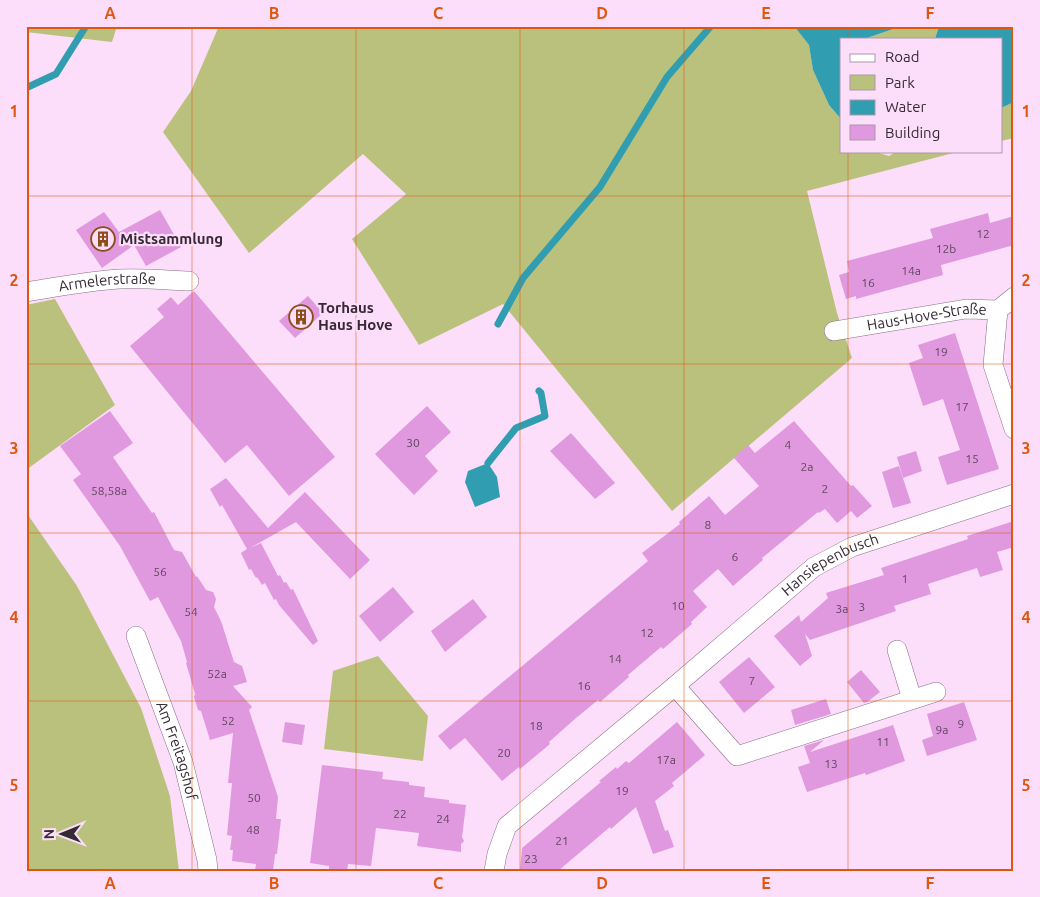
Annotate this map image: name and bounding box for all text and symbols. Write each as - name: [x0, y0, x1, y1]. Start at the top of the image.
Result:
- text: A: [104, 4, 116, 22]
- text: B: [269, 4, 279, 22]
- text: C: [433, 4, 443, 22]
- text: D: [596, 4, 608, 22]
- text: E: [761, 4, 771, 22]
- text: F: [926, 4, 935, 22]
- legend: [840, 38, 1002, 152]
- text: Road: [885, 48, 920, 65]
- text: Park: [885, 74, 915, 91]
- text: Water: [885, 98, 926, 115]
- text: 1: [9, 102, 19, 120]
- text: 1: [1021, 102, 1031, 120]
- text: Building: [885, 124, 940, 141]
- building icon: Mistsammlung: [90, 226, 116, 252]
- house number: 12: [976, 227, 990, 240]
- place label: Mistsammlung: [120, 230, 223, 247]
- house number: 12b: [936, 242, 956, 255]
- house number: 14a: [901, 264, 921, 277]
- street label: Armelerstraße: [57, 270, 156, 294]
- text: 2: [9, 271, 19, 289]
- text: 2: [1021, 271, 1031, 289]
- house number: 16: [861, 276, 875, 289]
- place label: Torhaus Haus Hove: [318, 299, 393, 333]
- street label: Haus-Hove-Straße: [865, 300, 987, 333]
- building icon: Torhaus Haus Hove: [288, 304, 314, 330]
- house number: 19: [934, 345, 948, 358]
- house number: 17: [955, 400, 969, 413]
- house number: 30: [406, 436, 420, 449]
- house number: 4: [785, 438, 792, 451]
- text: 3: [9, 439, 19, 457]
- text: 3: [1021, 439, 1031, 457]
- house number: 15: [965, 452, 979, 465]
- house number: 2a: [801, 460, 813, 473]
- house number: 2: [822, 482, 828, 495]
- house number: 58,58a: [91, 484, 127, 497]
- house number: 8: [705, 518, 712, 531]
- street label: Hansiepenbusch: [778, 530, 881, 599]
- house number: 6: [732, 550, 739, 563]
- house number: 56: [153, 565, 167, 578]
- house number: 1: [902, 572, 908, 585]
- house number: 10: [671, 599, 685, 612]
- house number: 3: [859, 600, 865, 613]
- house number: 3a: [836, 602, 848, 615]
- house number: 54: [184, 605, 198, 618]
- text: 4: [9, 608, 19, 626]
- text: 4: [1021, 608, 1031, 626]
- house number: 12: [640, 626, 654, 639]
- house number: 14: [608, 652, 622, 665]
- house number: 52a: [207, 667, 227, 680]
- house number: 7: [749, 674, 755, 687]
- house number: 16: [577, 679, 591, 692]
- street label: Am Freitagshof: [153, 699, 201, 802]
- house number: 52: [221, 714, 235, 727]
- house number: 9: [958, 717, 964, 730]
- house number: 18: [529, 719, 543, 732]
- house number: 9a: [936, 723, 948, 736]
- house number: 11: [876, 735, 890, 748]
- house number: 20: [497, 746, 511, 759]
- house number: 17a: [656, 753, 676, 766]
- house number: 13: [824, 757, 838, 770]
- text: 5: [9, 776, 19, 794]
- text: 5: [1021, 776, 1031, 794]
- house number: 19: [615, 784, 629, 797]
- house number: 50: [247, 791, 261, 804]
- house number: 22: [393, 807, 407, 820]
- north arrow: [38, 810, 88, 860]
- house number: 24: [436, 812, 450, 825]
- house number: 48: [246, 823, 260, 836]
- text: N: [41, 829, 57, 840]
- house number: 21: [555, 834, 569, 847]
- house number: 23: [524, 852, 538, 865]
- text: A: [104, 874, 116, 892]
- text: B: [269, 874, 279, 892]
- text: C: [433, 874, 443, 892]
- text: D: [596, 874, 608, 892]
- text: E: [761, 874, 771, 892]
- text: F: [926, 874, 935, 892]

